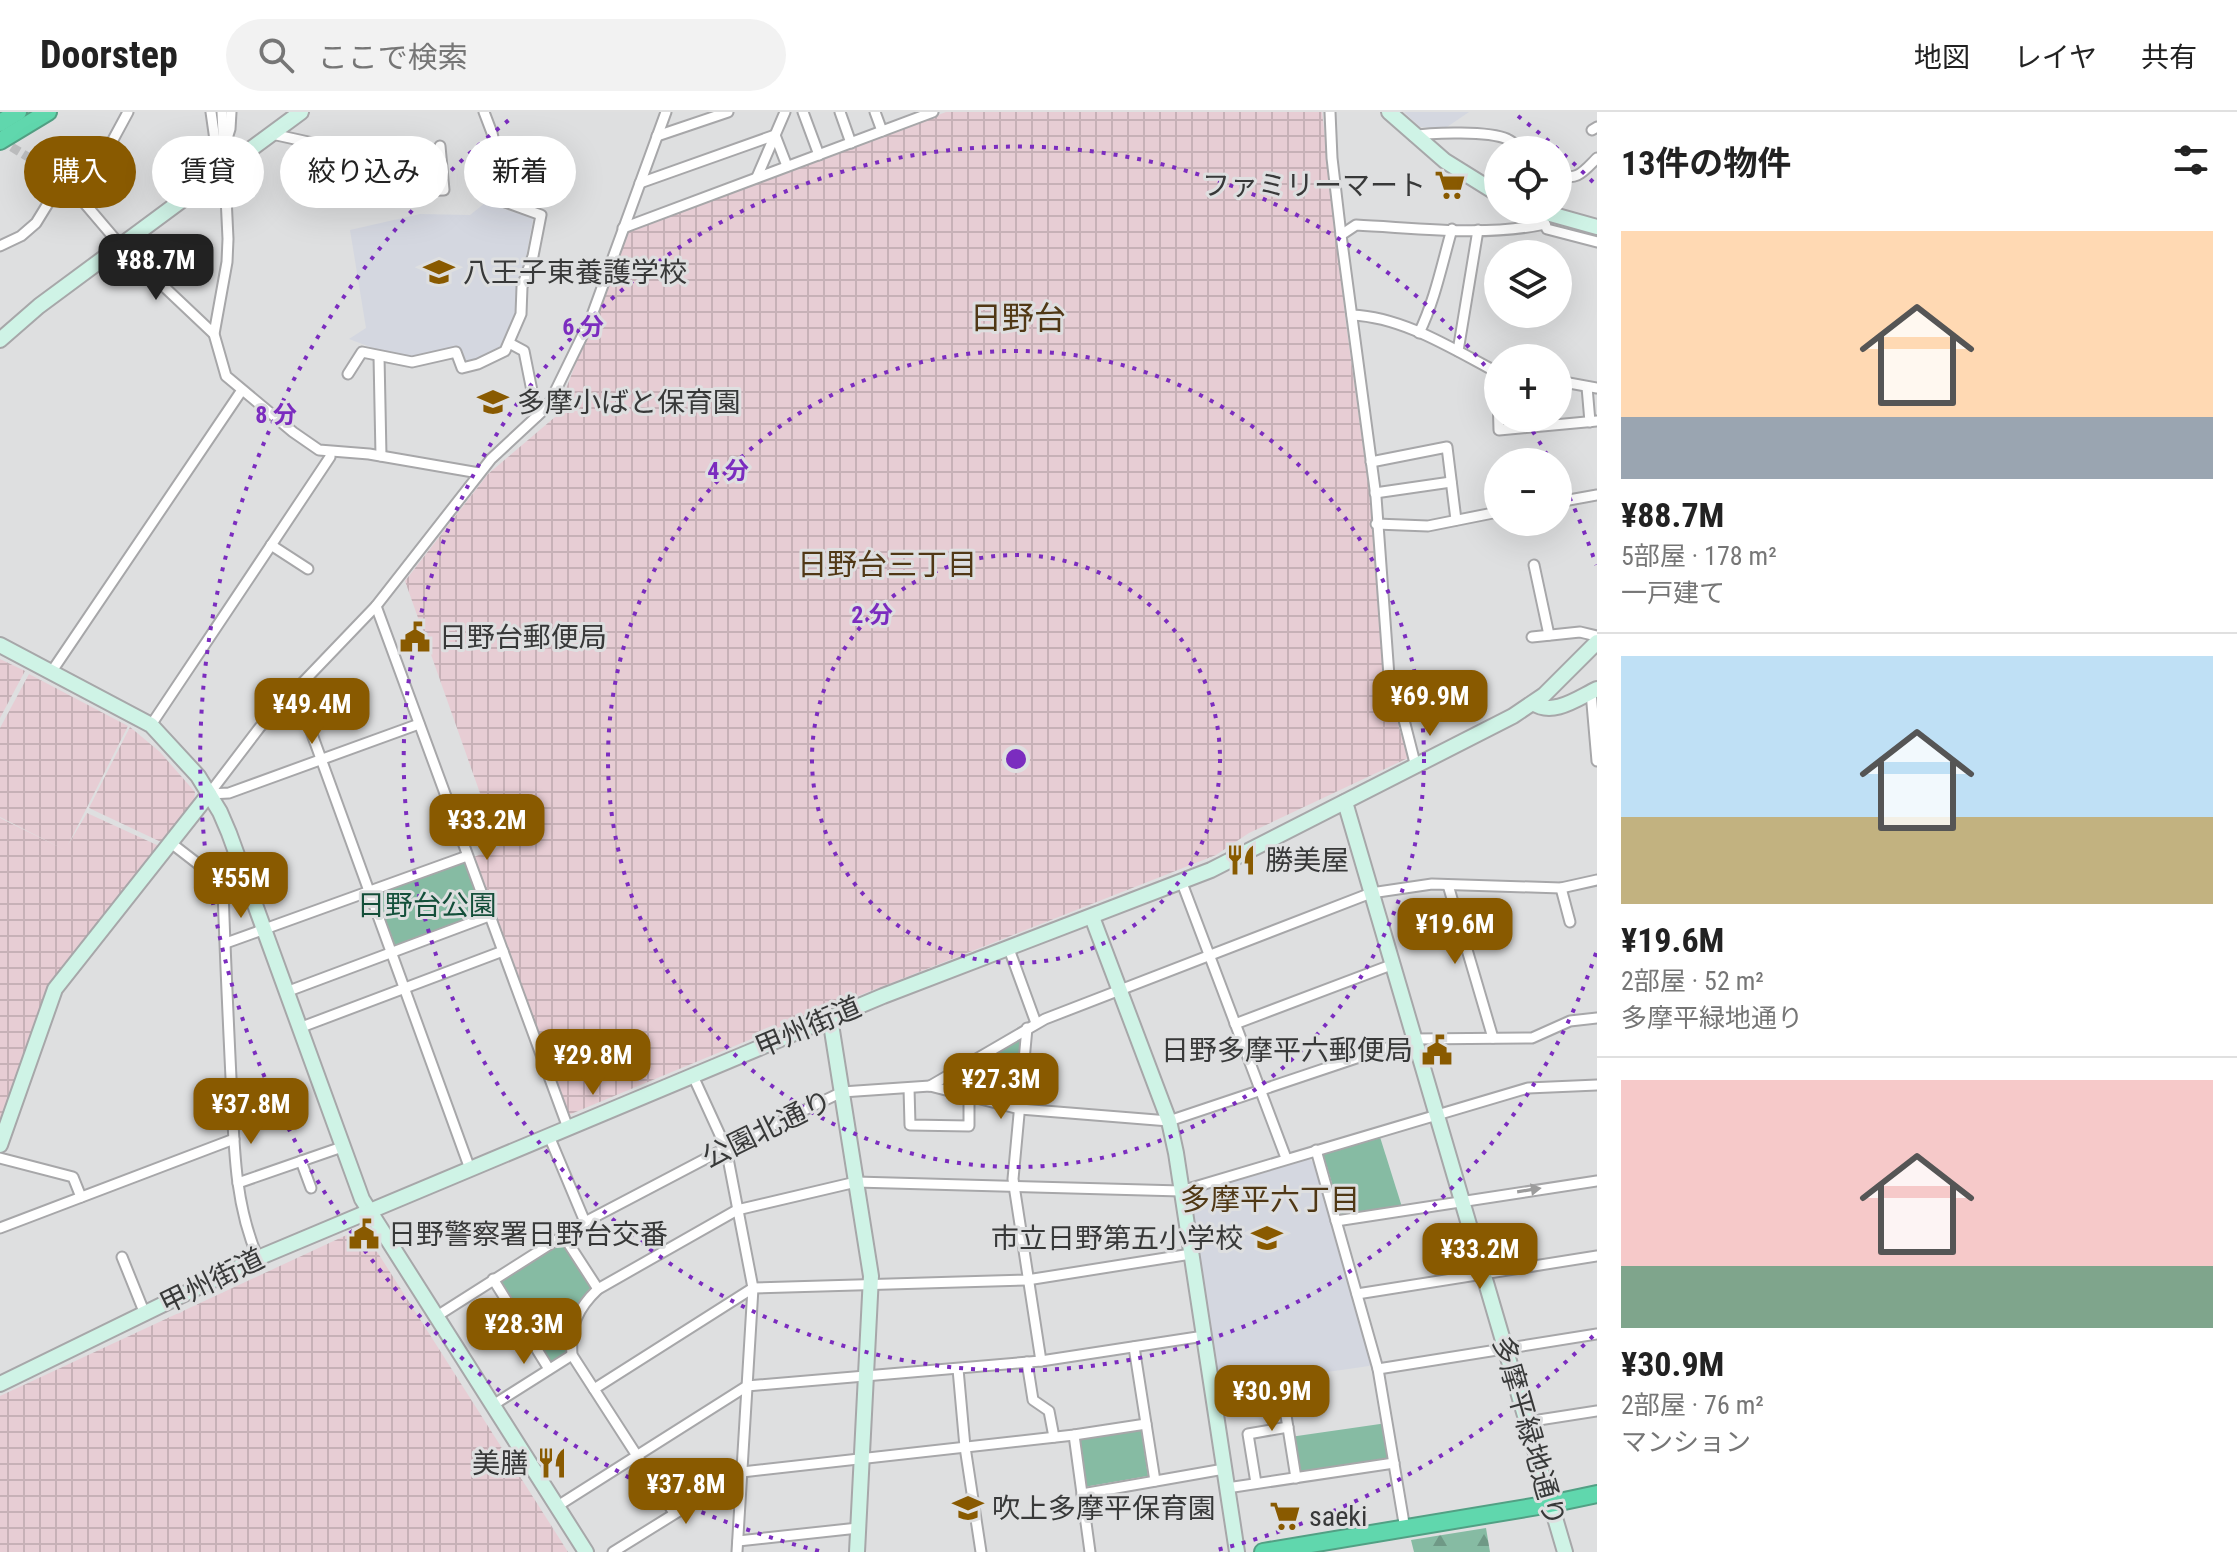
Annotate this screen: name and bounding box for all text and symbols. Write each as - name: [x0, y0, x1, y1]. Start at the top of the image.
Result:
- search box: [226, 19, 786, 91]
- text: Doorstep: [40, 33, 178, 77]
- icon: search: [254, 33, 298, 77]
- text: ここで検索: [318, 40, 468, 75]
- text: 地図: [1914, 41, 1970, 74]
- text: レイヤ: [2014, 41, 2097, 74]
- text: 共有: [2141, 41, 2197, 74]
- chip: 購入: [24, 136, 136, 208]
- chip: 賃貸: [152, 136, 264, 208]
- chip: 絞り込み: [280, 136, 448, 208]
- chip: 新着: [464, 136, 576, 208]
- map controls: [1484, 136, 1572, 536]
- button: locate: [1484, 136, 1572, 224]
- icon: filters: [2169, 138, 2213, 182]
- text: 13件の物件: [1621, 143, 1791, 183]
- supermarket icon: ファミリーマート: [1433, 168, 1467, 202]
- place label: ファミリーマート: [1202, 169, 1426, 202]
- pin: ¥88.7M: [91, 234, 221, 302]
- button: layers: [1484, 240, 1572, 328]
- text: ¥88.7M: [116, 245, 196, 275]
- school or university icon: 八王子東養護学校: [422, 255, 456, 289]
- place label: 八王子東養護学校: [463, 256, 687, 289]
- icon: home: [1845, 283, 1989, 427]
- district label: 日野台: [970, 299, 1066, 337]
- text: 6 分: [562, 313, 604, 341]
- button: +: [1484, 344, 1572, 432]
- school or university icon: 多摩小ばと保育園: [476, 385, 510, 419]
- place label: 多摩小ばと保育園: [517, 386, 741, 419]
- text: 8 分: [255, 401, 297, 429]
- button: −: [1484, 448, 1572, 536]
- text: 4 分: [707, 457, 749, 485]
- text: ¥88.7M: [1621, 495, 1724, 535]
- text: 5部屋 · 178 m²: [1621, 541, 1777, 571]
- district label: 日野台三丁目: [797, 547, 977, 582]
- text: 一戸建て: [1621, 578, 1725, 608]
- text: 2 分: [851, 601, 893, 629]
- public building icon: 日野台郵便局: [398, 620, 432, 654]
- place label: 日野台郵便局: [439, 621, 607, 654]
- pin: ¥69.9M: [1365, 670, 1495, 738]
- pin: ¥49.4M: [247, 678, 377, 746]
- text: ¥69.9M: [1390, 681, 1470, 711]
- text: ¥49.4M: [272, 689, 352, 719]
- icon: home: [1845, 708, 1989, 852]
- centre of rings: [1002, 745, 1030, 773]
- pin: ¥33.2M: [422, 794, 552, 862]
- text: ¥33.2M: [447, 805, 527, 835]
- restaurant icon: 勝美屋: [1224, 843, 1258, 877]
- place label: 勝美屋: [1265, 844, 1349, 877]
- pin: ¥55M: [194, 852, 288, 920]
- text: ¥55M: [212, 863, 270, 893]
- park label: 日野台公園: [357, 889, 497, 922]
- pin: ¥19.6M: [1390, 898, 1520, 966]
- text: ¥19.6M: [1415, 909, 1495, 939]
- text: ¥19.6M: [1621, 920, 1724, 960]
- text: 2部屋 · 52 m²: [1621, 966, 1764, 996]
- street label: 甲州街道: [750, 990, 866, 1064]
- text: 多摩平緑地通り: [1621, 1003, 1803, 1033]
- pin: ¥29.8M: [528, 1029, 658, 1097]
- public building icon: 日野多摩平六郵便局: [1420, 1033, 1454, 1067]
- place label: 日野多摩平六郵便局: [1161, 1034, 1413, 1067]
- text: ¥29.8M: [553, 1040, 633, 1070]
- pin: ¥27.3M: [936, 1053, 1066, 1121]
- text: ¥27.3M: [961, 1064, 1041, 1094]
- pin: ¥37.8M: [186, 1078, 316, 1146]
- street label: 公園北通り: [697, 1083, 837, 1175]
- text: ¥37.8M: [211, 1089, 291, 1119]
- icon: home: [1845, 1132, 1989, 1276]
- district label: 多摩平六丁目: [1180, 1182, 1360, 1217]
- one-way arrow: [1517, 1183, 1542, 1196]
- public building icon: 日野警察署日野台交番: [347, 1217, 381, 1251]
- place label: 日野警察署日野台交番: [388, 1218, 668, 1251]
- school or university icon: 市立日野第五小学校: [1250, 1221, 1284, 1255]
- place label: 市立日野第五小学校: [991, 1222, 1243, 1255]
- pin: ¥33.2M: [1415, 1223, 1545, 1291]
- text: ¥33.2M: [1440, 1234, 1520, 1264]
- street label: 甲州街道: [154, 1242, 270, 1320]
- pin: ¥28.3M: [459, 1298, 589, 1366]
- text: ¥28.3M: [484, 1309, 564, 1339]
- street label: 多摩平緑地通り: [1486, 1332, 1572, 1530]
- text: ¥30.9M: [1621, 1344, 1724, 1384]
- pin: ¥30.9M: [1207, 1365, 1337, 1433]
- text: ¥30.9M: [1232, 1376, 1312, 1406]
- text: 2部屋 · 76 m²: [1621, 1390, 1764, 1420]
- text: マンション: [1621, 1427, 1751, 1457]
- restaurant icon: 美膳: [535, 1446, 569, 1480]
- place label: 美膳: [472, 1447, 528, 1480]
- pin: ¥37.8M: [621, 1458, 751, 1526]
- text: ¥37.8M: [646, 1469, 726, 1499]
- school or university icon: 吹上多摩平保育園: [951, 1491, 985, 1525]
- place label: 吹上多摩平保育園: [992, 1492, 1216, 1525]
- supermarket icon: saeki: [1268, 1499, 1302, 1533]
- place label: saeki: [1309, 1500, 1367, 1533]

